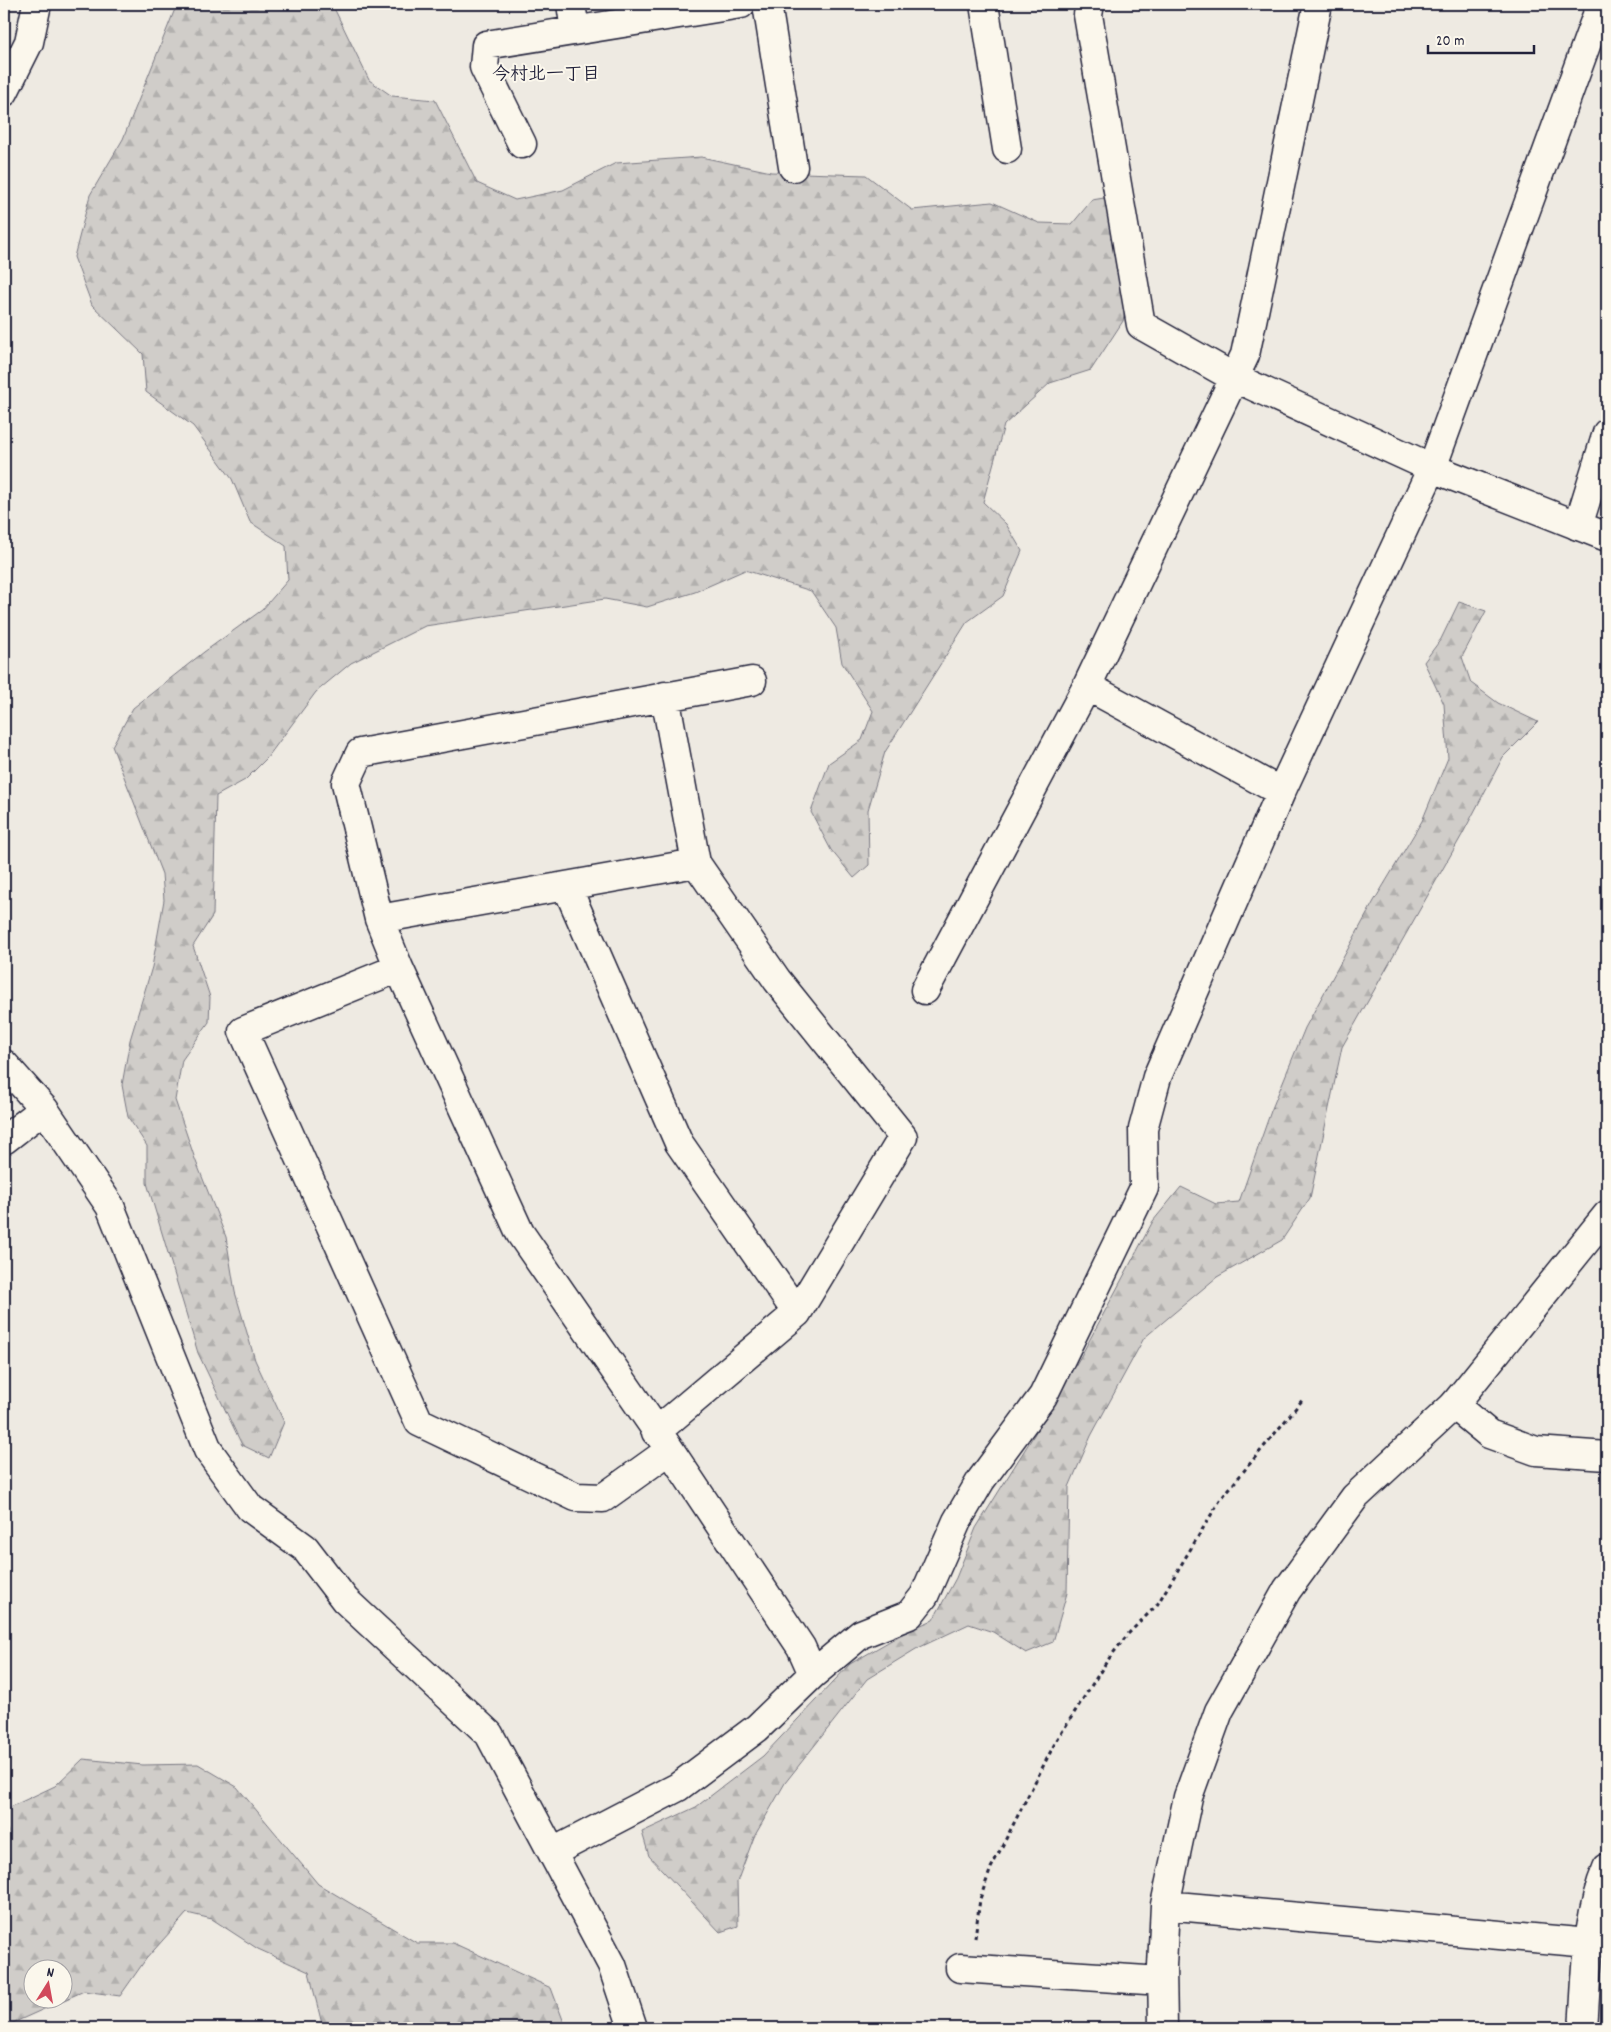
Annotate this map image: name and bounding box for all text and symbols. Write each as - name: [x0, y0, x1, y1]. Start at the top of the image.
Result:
- scale bar: [1428, 22, 1535, 54]
- text: 20 m: [1436, 31, 1464, 53]
- district label: 今村北一丁目: [492, 63, 600, 88]
- north arrow: [22, 1960, 72, 2010]
- text: N: [45, 1963, 55, 1984]

